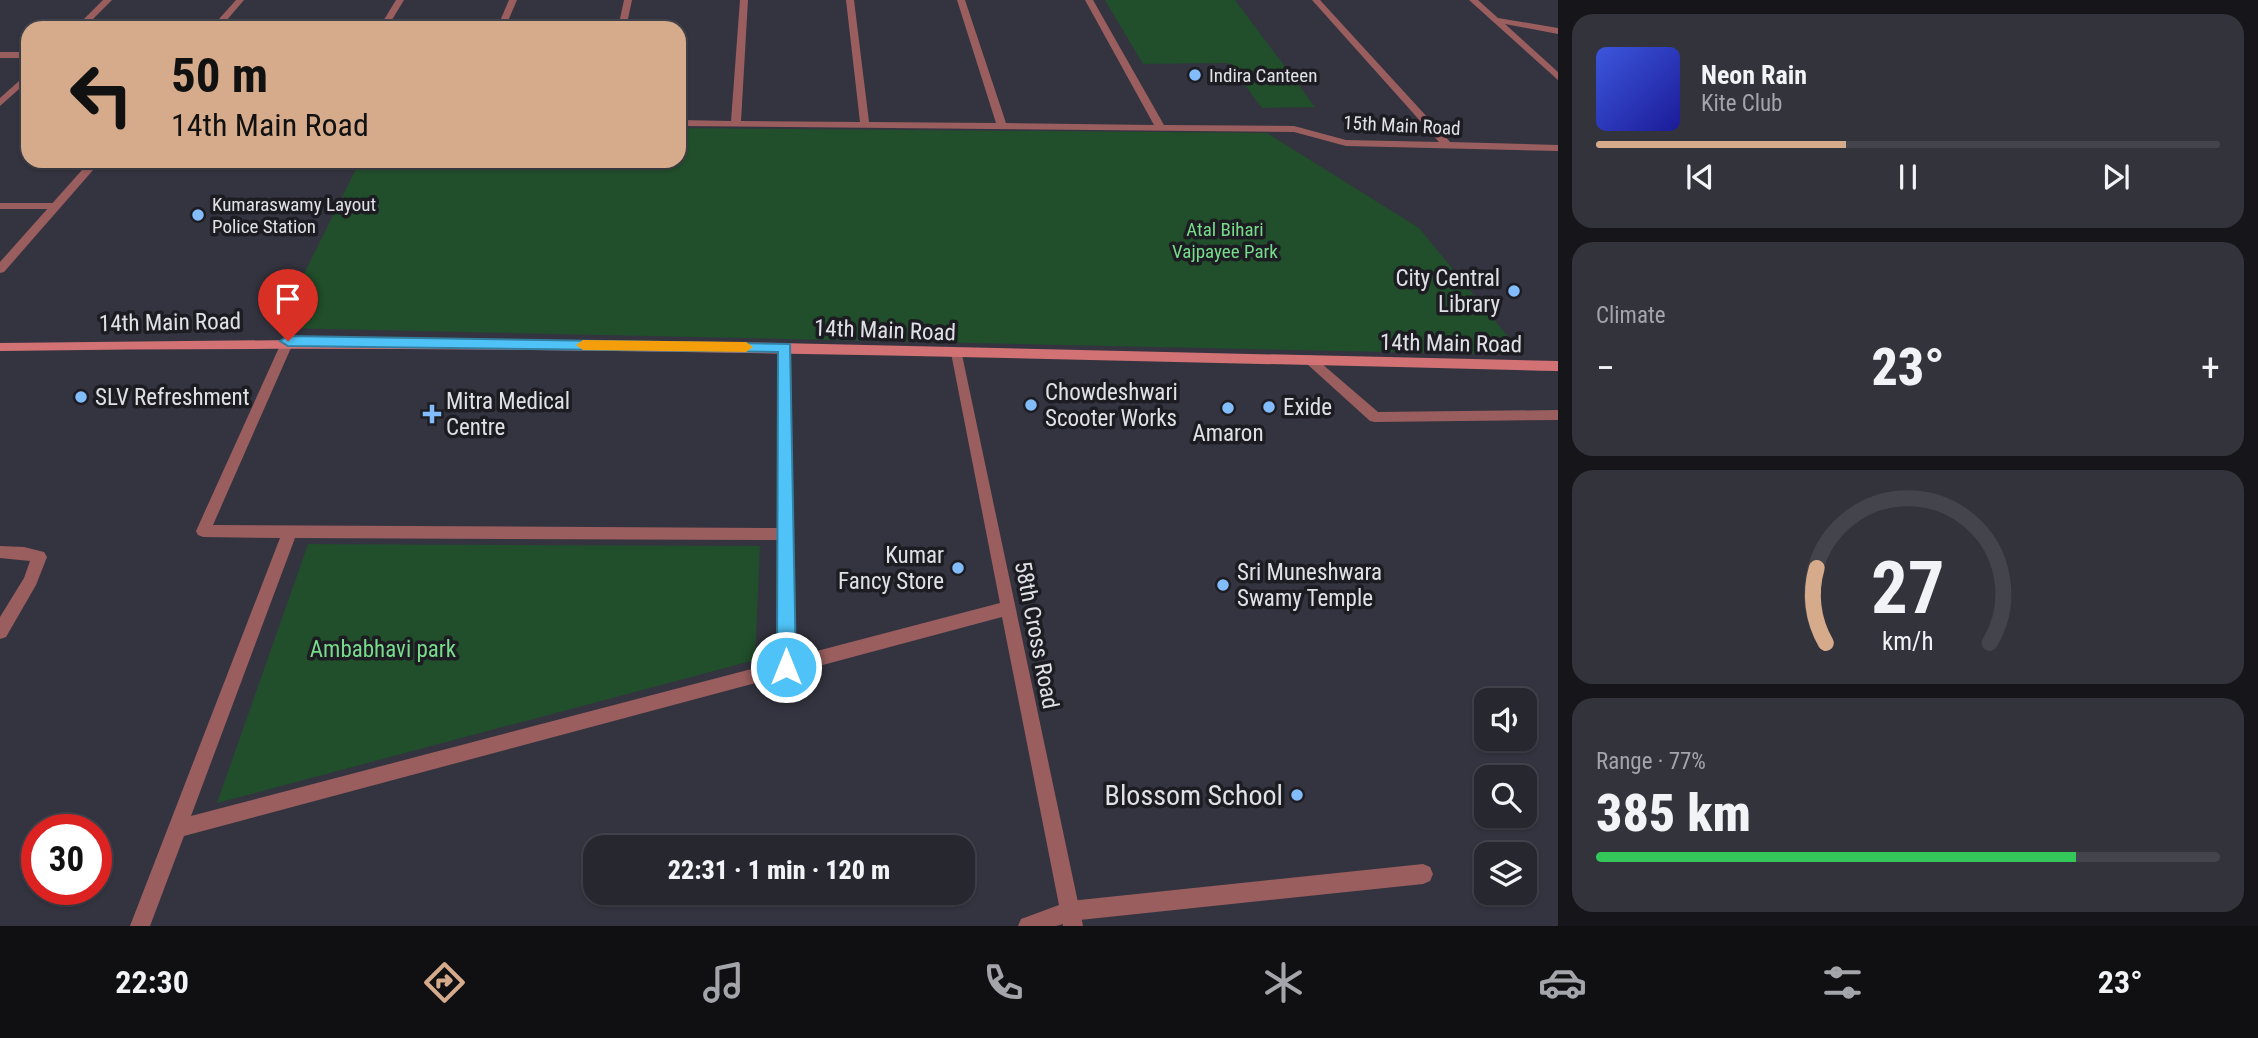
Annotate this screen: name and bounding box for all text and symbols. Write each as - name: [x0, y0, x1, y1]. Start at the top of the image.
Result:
- text: 50 m: [171, 47, 268, 104]
- icon: left: [56, 49, 147, 140]
- text: Neon Rain: [1701, 60, 1807, 90]
- place label: Indira Canteen: [1209, 64, 1317, 87]
- marker: Indira Canteen: [1187, 67, 1203, 83]
- text: Kite Club: [1701, 90, 1782, 117]
- text: 14th Main Road: [171, 106, 369, 144]
- street label: 15th Main Road: [1343, 111, 1461, 140]
- icon: previous: [1681, 158, 1719, 196]
- icon: pause: [1889, 158, 1927, 196]
- icon: next: [2097, 158, 2135, 196]
- place label: Kumaraswamy Layout Police Station: [212, 193, 376, 238]
- marker: Kumaraswamy Layout Police Station: [190, 207, 206, 223]
- park label: Atal Bihari Vajpayee Park: [1172, 218, 1278, 263]
- place label: City Central Library: [1395, 265, 1500, 318]
- pin: [258, 269, 318, 341]
- icon: arrive: [269, 280, 307, 318]
- marker: City Central Library: [1506, 283, 1522, 299]
- text: Climate: [1596, 302, 1666, 329]
- street label: 14th Main Road: [99, 308, 241, 337]
- street label: 14th Main Road: [813, 315, 956, 346]
- street label: 14th Main Road: [1380, 329, 1522, 358]
- text: 23°: [1871, 337, 1945, 398]
- text: −: [1596, 346, 1615, 390]
- text: +: [2201, 346, 2220, 390]
- place label: Chowdeshwari Scooter Works: [1045, 379, 1178, 432]
- place label: SLV Refreshment: [95, 384, 250, 411]
- place label: Mitra Medical Centre: [446, 388, 570, 441]
- marker: SLV Refreshment: [73, 389, 89, 405]
- place label: Exide: [1283, 394, 1332, 421]
- marker: Chowdeshwari Scooter Works: [1023, 397, 1039, 413]
- marker: Exide: [1261, 399, 1277, 415]
- marker: Amaron: [1220, 400, 1236, 416]
- marker: Mitra Medical Centre: [424, 406, 440, 422]
- place label: Amaron: [1192, 420, 1264, 447]
- place label: Kumar Fancy Store: [838, 542, 944, 595]
- text: 27: [1871, 545, 1945, 631]
- street label: 58th Cross Road: [1009, 559, 1064, 711]
- place label: Sri Muneshwara Swamy Temple: [1237, 559, 1382, 612]
- marker: Kumar Fancy Store: [950, 560, 966, 576]
- marker: Sri Muneshwara Swamy Temple: [1215, 577, 1231, 593]
- text: km/h: [1882, 627, 1934, 656]
- position arrow: [749, 630, 823, 704]
- park label: Ambabhavi park: [310, 636, 457, 663]
- map controls: [1474, 688, 1537, 905]
- button: sound: [1474, 688, 1537, 751]
- text: Range · 77%: [1596, 748, 1706, 775]
- button: search: [1474, 765, 1537, 828]
- place label: Blossom School: [1105, 779, 1283, 812]
- text: 385 km: [1596, 783, 1751, 844]
- marker: Blossom School: [1289, 787, 1305, 803]
- speed limit sign: 30: [21, 814, 112, 905]
- button: layers: [1474, 842, 1537, 905]
- text: 22:31 · 1 min · 120 m: [668, 855, 890, 885]
- icon: directions: [420, 958, 469, 1007]
- icon: music: [699, 958, 748, 1007]
- icon: phone: [979, 958, 1028, 1007]
- icon: climate: [1259, 958, 1308, 1007]
- icon: car: [1538, 958, 1587, 1007]
- icon: filters: [1818, 958, 1867, 1007]
- text: 22:30: [115, 963, 189, 1001]
- text: 23°: [2098, 963, 2143, 1001]

